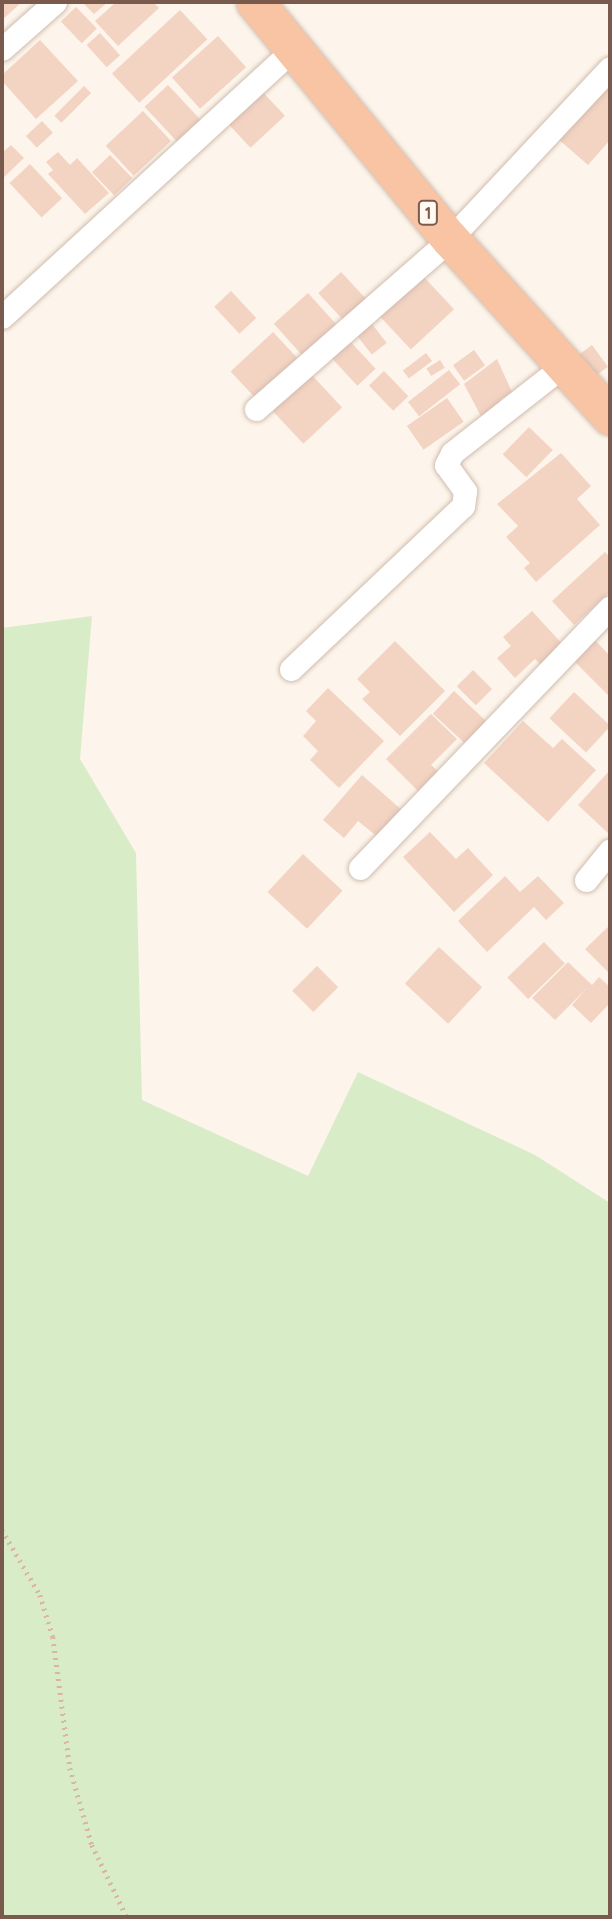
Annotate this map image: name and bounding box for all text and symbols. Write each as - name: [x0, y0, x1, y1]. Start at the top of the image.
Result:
- road number: 1: [418, 200, 438, 226]

